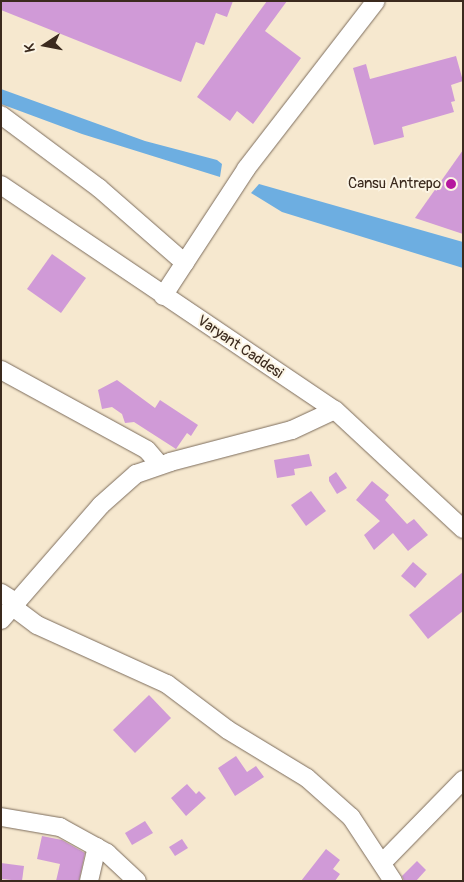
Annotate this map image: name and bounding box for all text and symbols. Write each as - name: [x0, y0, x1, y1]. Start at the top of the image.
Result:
- north arrow: [20, 20, 70, 70]
- text: K: [21, 42, 39, 54]
- place label: Cansu Antrepo: [348, 175, 441, 193]
- marker: Cansu Antrepo: [445, 178, 457, 190]
- street label: Varyant Caddesi: [194, 312, 286, 382]

